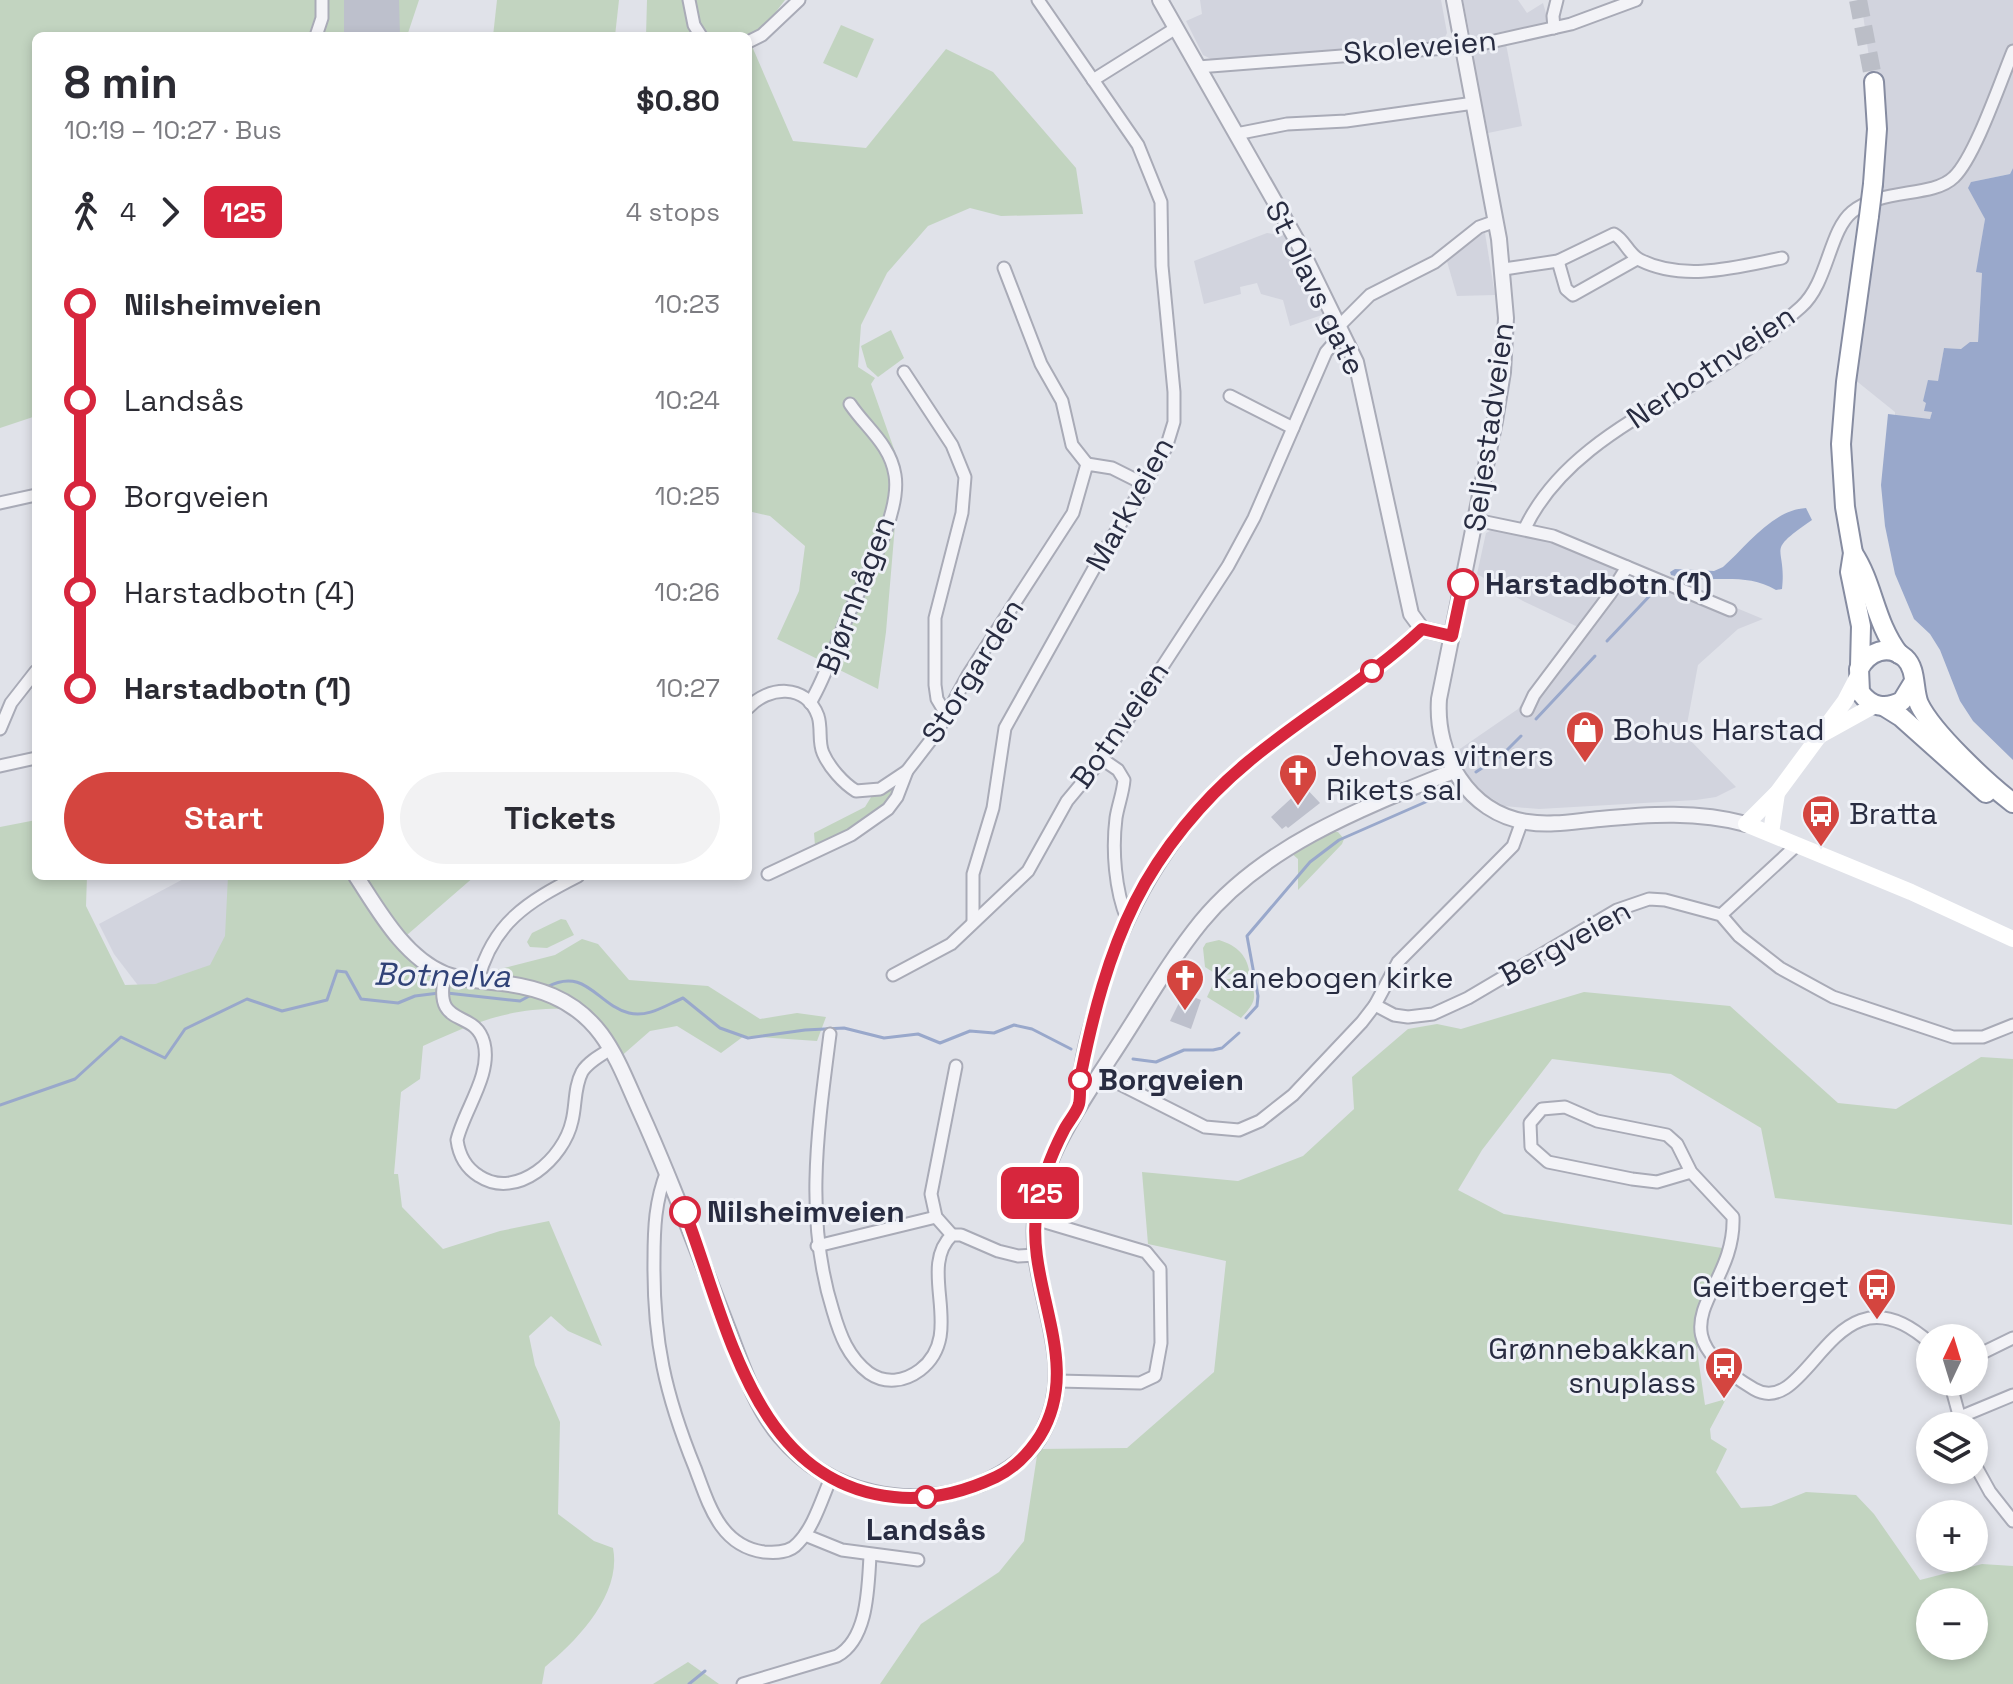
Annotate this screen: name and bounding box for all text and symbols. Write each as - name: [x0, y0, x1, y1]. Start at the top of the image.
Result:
- street label: Skoleveien: [1342, 20, 1498, 73]
- text: 8 min: [64, 55, 178, 111]
- text: $0.80: [636, 81, 720, 120]
- text: 10:19 – 10:27 · Bus: [64, 113, 282, 147]
- icon: walk: [64, 190, 108, 234]
- icon: forward: [148, 190, 192, 234]
- text: 125: [220, 194, 266, 230]
- street label: St Olavs gate: [1256, 194, 1375, 382]
- text: 4: [120, 195, 136, 229]
- text: 4 stops: [626, 195, 720, 229]
- text: Nilsheimveien: [124, 285, 322, 324]
- text: 10:23: [655, 287, 720, 321]
- street label: Nerbotnveien: [1619, 296, 1802, 437]
- street label: Seljestadveien: [1455, 320, 1522, 534]
- text: Landsås: [124, 381, 244, 420]
- text: 10:24: [655, 383, 720, 417]
- street label: Markveien: [1077, 430, 1182, 578]
- text: Borgveien: [124, 477, 269, 516]
- text: 10:25: [655, 479, 720, 513]
- street label: Bjørnhågen: [808, 510, 904, 679]
- place label: Harstadbotn (1): [1485, 564, 1712, 603]
- marker: Harstadbotn (1): [1448, 569, 1478, 599]
- text: Harstadbotn (4): [124, 573, 355, 612]
- text: 10:26: [654, 575, 720, 609]
- street label: Storgarden: [913, 591, 1032, 750]
- street label: Botnveien: [1062, 654, 1178, 796]
- unlabelled marker: [1361, 660, 1383, 682]
- text: Harstadbotn (1): [124, 669, 351, 708]
- text: 10:27: [656, 671, 720, 705]
- shop icon: Bohus Harstad: [1564, 709, 1606, 764]
- place label: Bohus Harstad: [1613, 710, 1825, 749]
- place label: Jehovas vitners Rikets sal: [1326, 736, 1554, 809]
- church icon: Jehovas vitners Rikets sal: [1277, 752, 1319, 807]
- button: Start: [64, 772, 384, 864]
- button: Tickets: [400, 772, 720, 864]
- bus stop icon: Bratta: [1800, 793, 1842, 848]
- place label: Bratta: [1849, 794, 1938, 833]
- street label: Bergveien: [1492, 890, 1637, 995]
- water label: Botnelva: [373, 954, 511, 996]
- church icon: Kanebogen kirke: [1164, 957, 1206, 1012]
- place label: Kanebogen kirke: [1213, 958, 1454, 997]
- place label: Borgveien: [1098, 1060, 1244, 1099]
- marker: Borgveien: [1069, 1069, 1091, 1091]
- line badge: 125: [994, 1167, 1086, 1219]
- text: 125: [1017, 1175, 1063, 1211]
- place label: Nilsheimveien: [707, 1192, 905, 1231]
- marker: Nilsheimveien: [670, 1197, 700, 1227]
- bus stop icon: Geitberget: [1856, 1266, 1898, 1321]
- place label: Geitberget: [1692, 1267, 1849, 1306]
- north arrow: [1916, 1324, 1988, 1396]
- map controls: [1916, 1324, 1988, 1660]
- place label: Grønnebakkan snuplass: [1488, 1329, 1696, 1402]
- bus stop icon: Grønnebakkan snuplass: [1703, 1345, 1745, 1400]
- button: layers: [1916, 1412, 1988, 1484]
- marker: Landsås: [915, 1486, 937, 1508]
- button: +: [1916, 1500, 1988, 1572]
- place label: Landsås: [866, 1510, 986, 1549]
- button: −: [1916, 1588, 1988, 1660]

